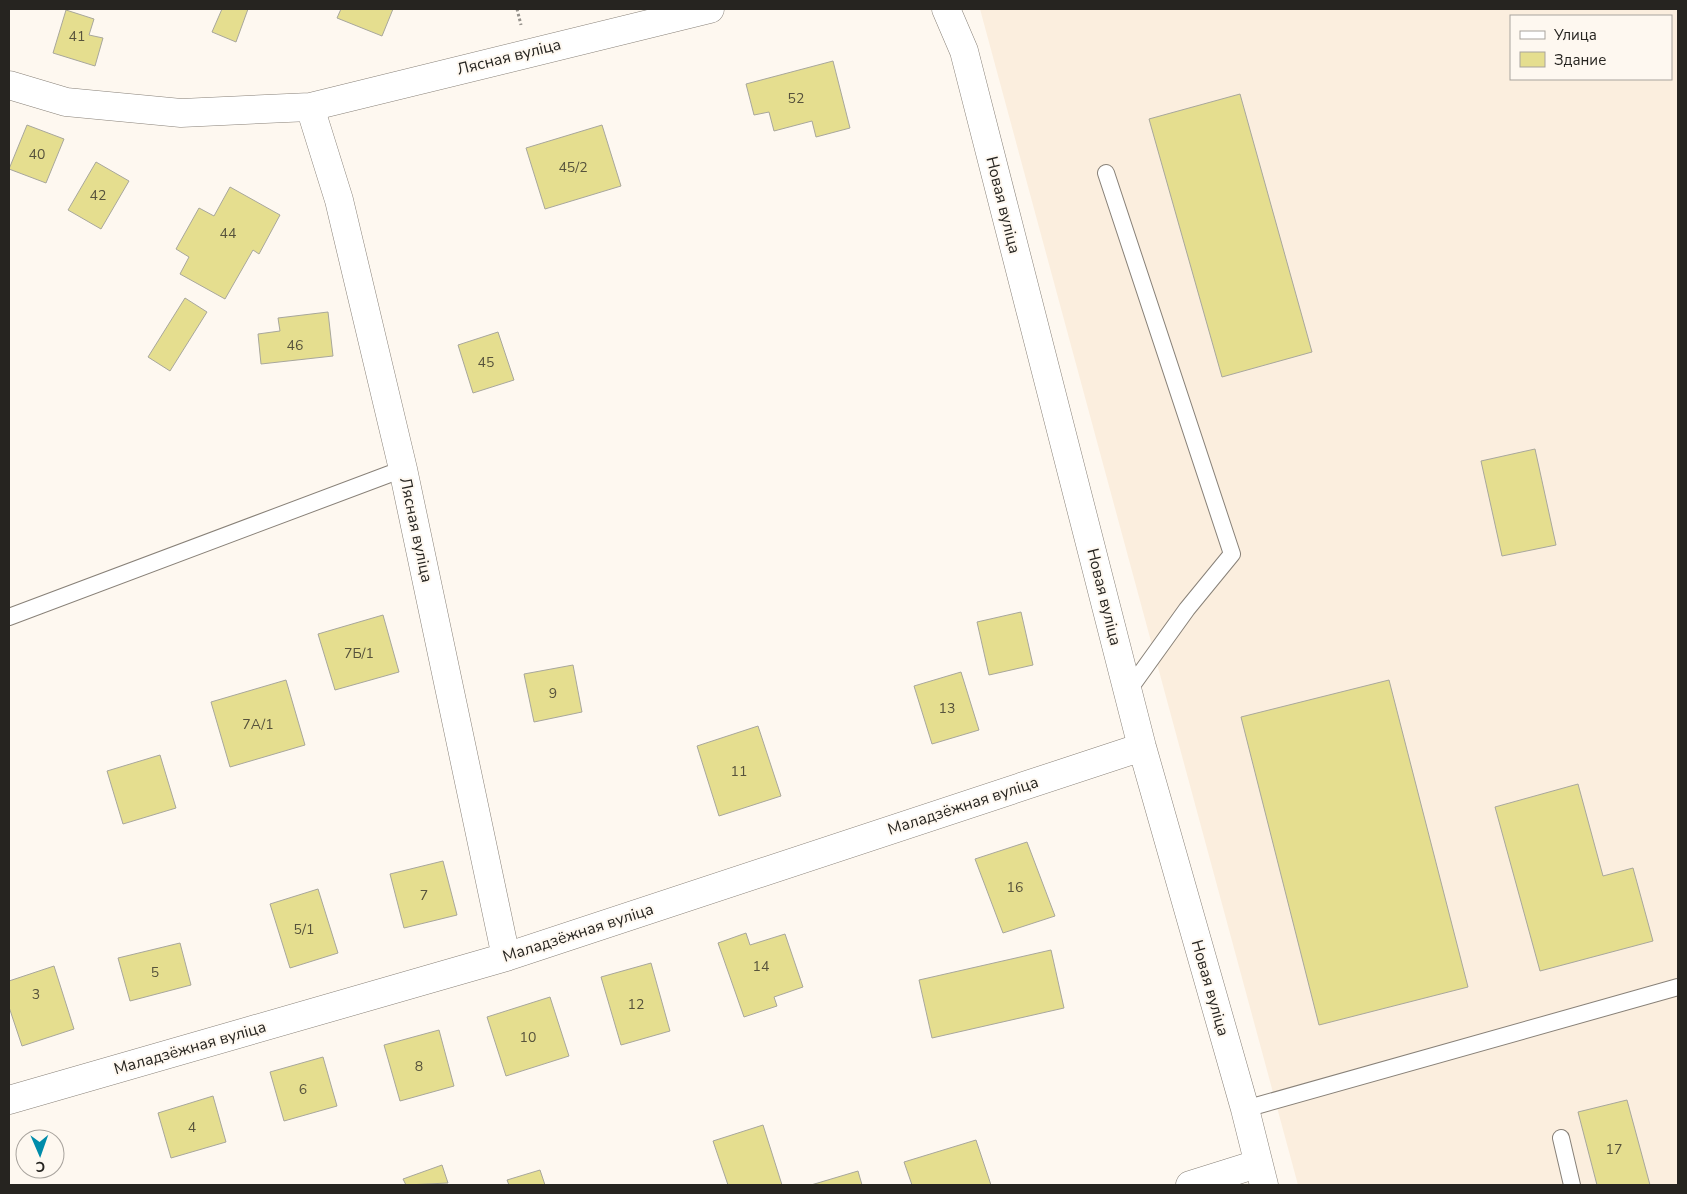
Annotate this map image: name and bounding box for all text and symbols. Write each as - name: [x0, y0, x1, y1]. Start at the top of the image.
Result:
- legend: [1510, 15, 1672, 80]
- text: Улица: [1553, 25, 1597, 45]
- house number: 41: [69, 27, 85, 46]
- street label: Лясная вуліца: [455, 33, 563, 81]
- text: Здание: [1554, 50, 1606, 70]
- house number: 52: [788, 89, 804, 108]
- house number: 40: [29, 145, 45, 164]
- street label: Новая вуліца: [980, 154, 1026, 256]
- house number: 45/2: [558, 158, 588, 177]
- house number: 42: [90, 186, 106, 205]
- house number: 44: [220, 224, 236, 243]
- house number: 46: [287, 336, 303, 355]
- house number: 45: [478, 353, 494, 372]
- street label: Лясная вуліца: [394, 476, 438, 584]
- street label: Новая вуліца: [1081, 546, 1127, 648]
- house number: 7Б/1: [344, 644, 374, 663]
- house number: 9: [549, 684, 557, 703]
- house number: 13: [939, 699, 955, 718]
- house number: 7A/1: [242, 715, 274, 734]
- house number: 11: [731, 762, 747, 781]
- street label: Маладзёжная вуліца: [885, 771, 1041, 841]
- house number: 16: [1007, 878, 1023, 897]
- house number: 7: [420, 886, 428, 905]
- street label: Маладзёжная вуліца: [500, 898, 656, 968]
- house number: 5/1: [294, 920, 314, 939]
- street label: Новая вуліца: [1186, 937, 1234, 1039]
- house number: 14: [753, 957, 769, 976]
- house number: 5: [151, 963, 159, 982]
- house number: 3: [32, 985, 40, 1004]
- house number: 12: [628, 995, 644, 1014]
- street label: Маладзёжная вуліца: [111, 1016, 269, 1080]
- house number: 10: [520, 1028, 536, 1047]
- house number: 8: [415, 1057, 423, 1076]
- house number: 6: [299, 1080, 307, 1099]
- house number: 4: [188, 1118, 196, 1137]
- north arrow: [15, 1129, 65, 1179]
- house number: 17: [1606, 1140, 1622, 1159]
- text: С: [35, 1157, 46, 1176]

